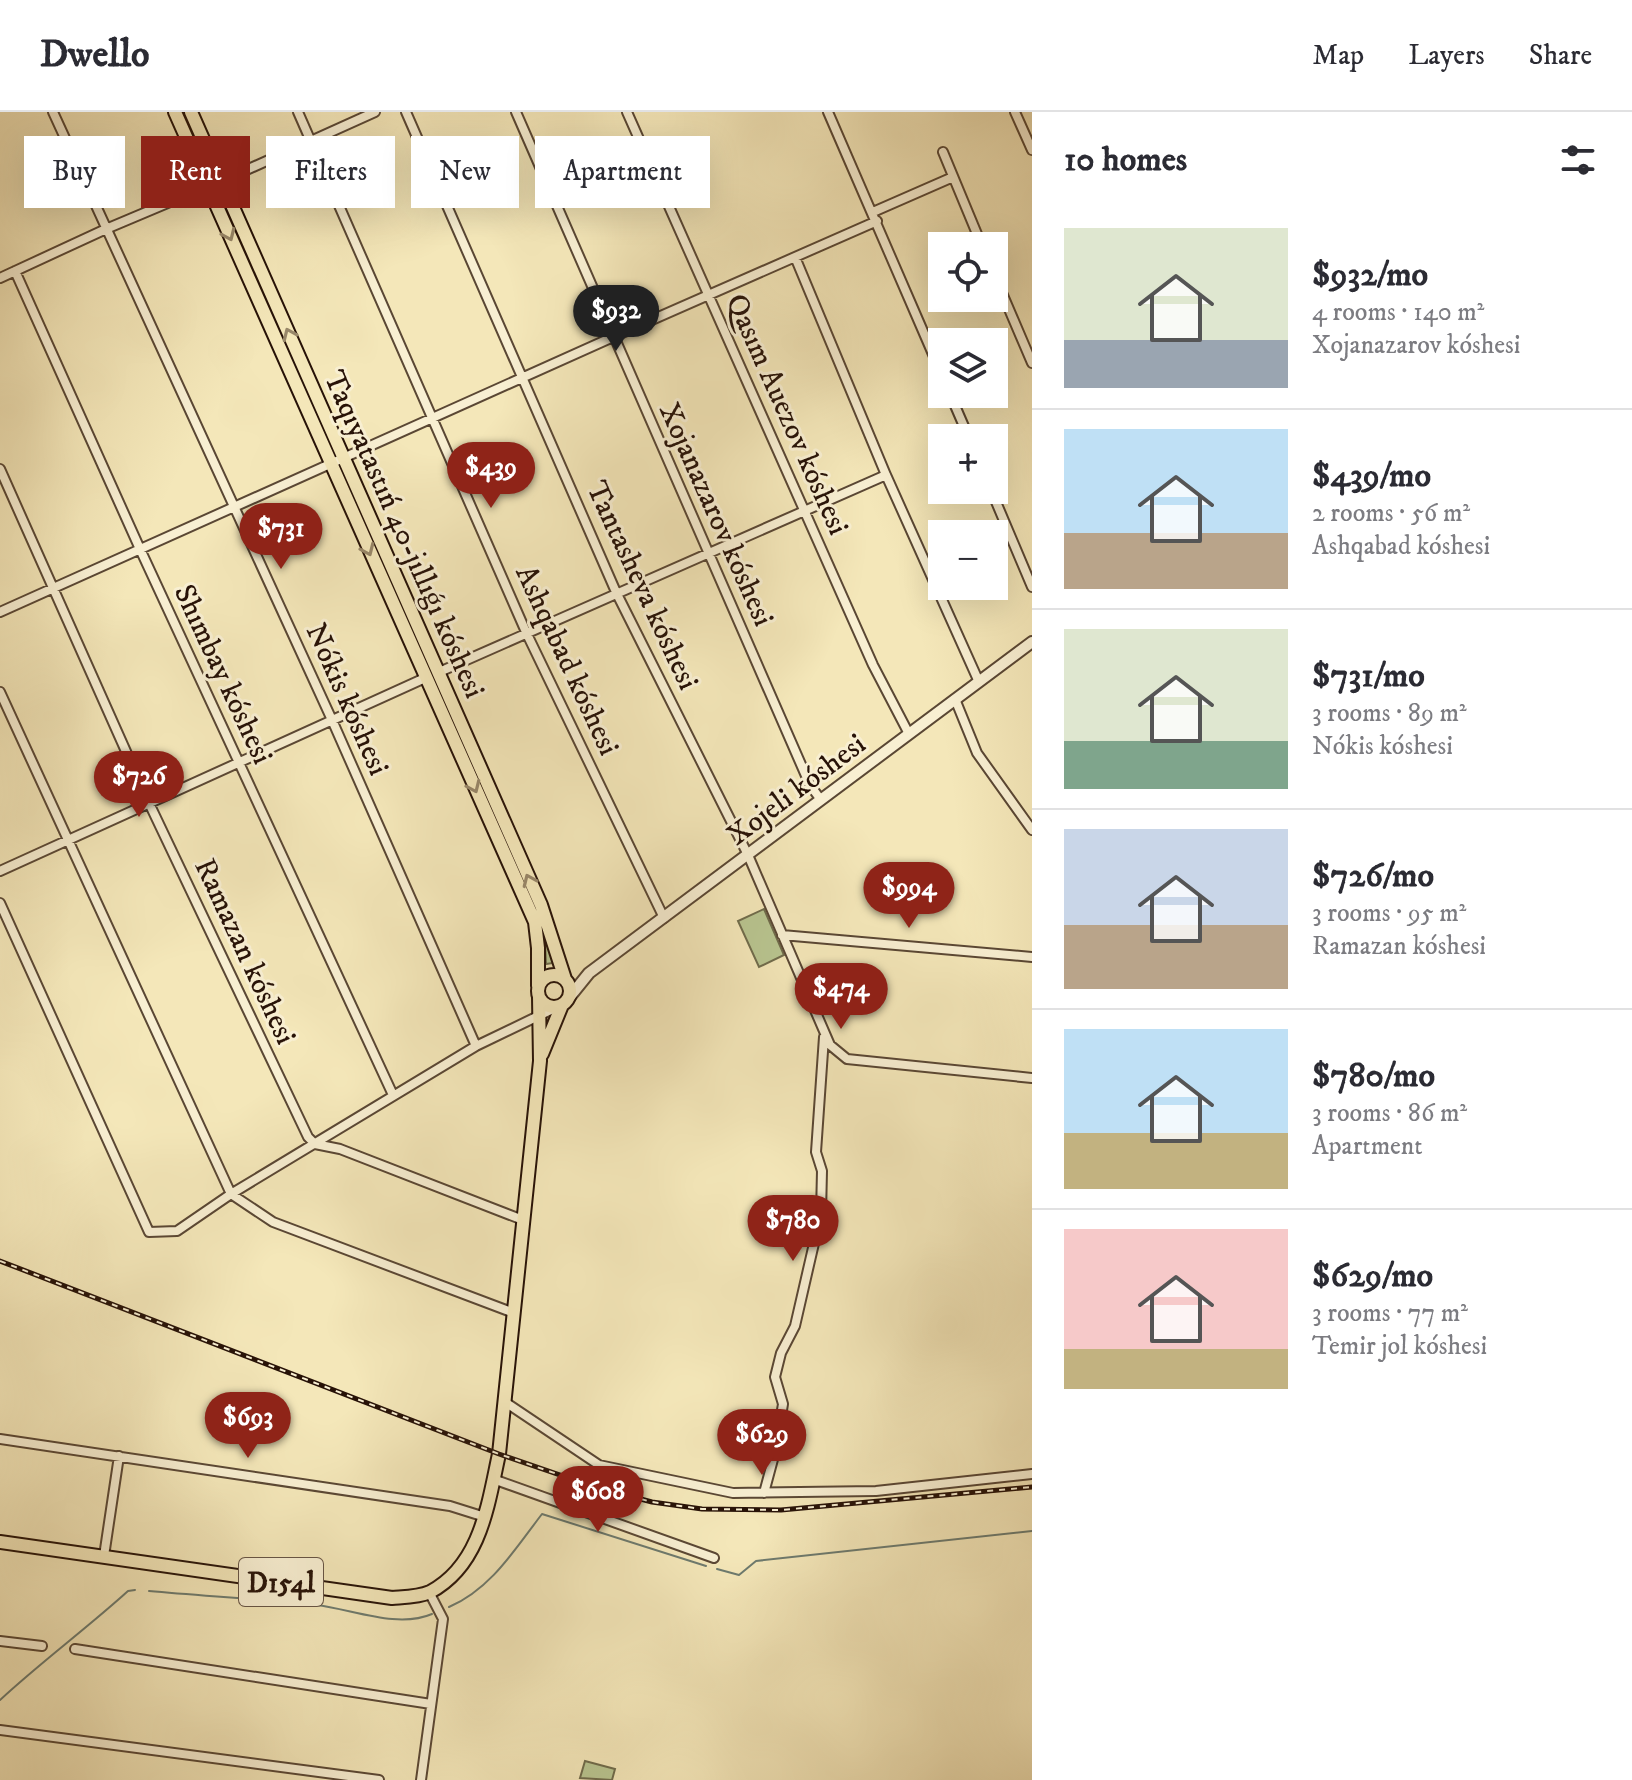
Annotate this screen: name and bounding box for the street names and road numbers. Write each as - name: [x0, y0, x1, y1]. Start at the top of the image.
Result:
- street label: Qasım Auezov kóshesi: [717, 288, 856, 541]
- street label: Taqıyatastıń 40-jıllıǵı kóshesi: [315, 365, 493, 704]
- street label: Xojanazarov kóshesi: [650, 397, 781, 632]
- street label: Tantasheva kóshesi: [577, 475, 706, 696]
- street label: Ashqabad kóshesi: [506, 560, 627, 762]
- street label: Shımbay kóshesi: [165, 579, 280, 770]
- street label: Nókis kóshesi: [297, 618, 397, 781]
- street label: Xojeli kóshesi: [720, 726, 873, 854]
- street label: Ramazan kóshesi: [185, 853, 304, 1050]
- road number: D154l: [239, 1558, 323, 1606]

